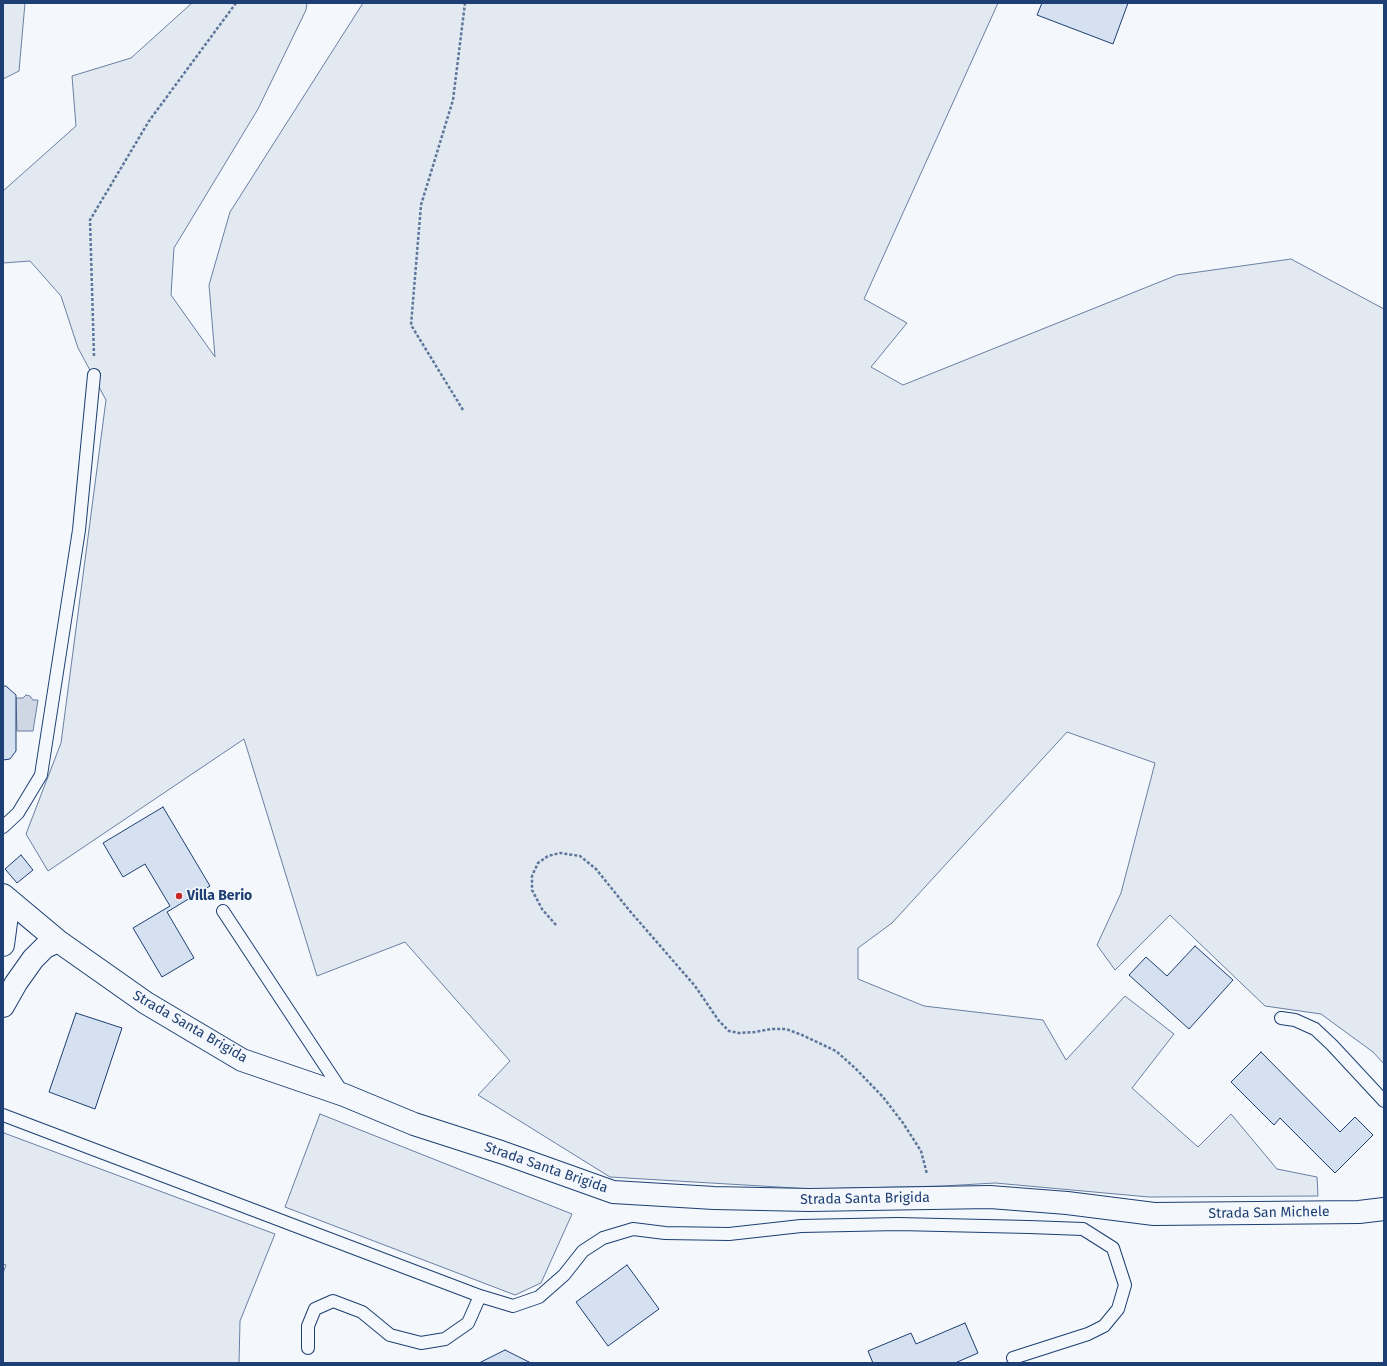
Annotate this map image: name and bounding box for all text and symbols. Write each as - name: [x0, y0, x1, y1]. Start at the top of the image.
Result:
- place label: Villa Berio: [187, 888, 252, 904]
- marker: Villa Berio: [174, 891, 184, 901]
- street label: Strada Santa Brigida: [130, 987, 250, 1067]
- street label: Strada Santa Brigida: [482, 1139, 610, 1197]
- street label: Strada Santa Brigida: [800, 1189, 930, 1209]
- street label: Strada San Michele: [1208, 1204, 1330, 1222]

